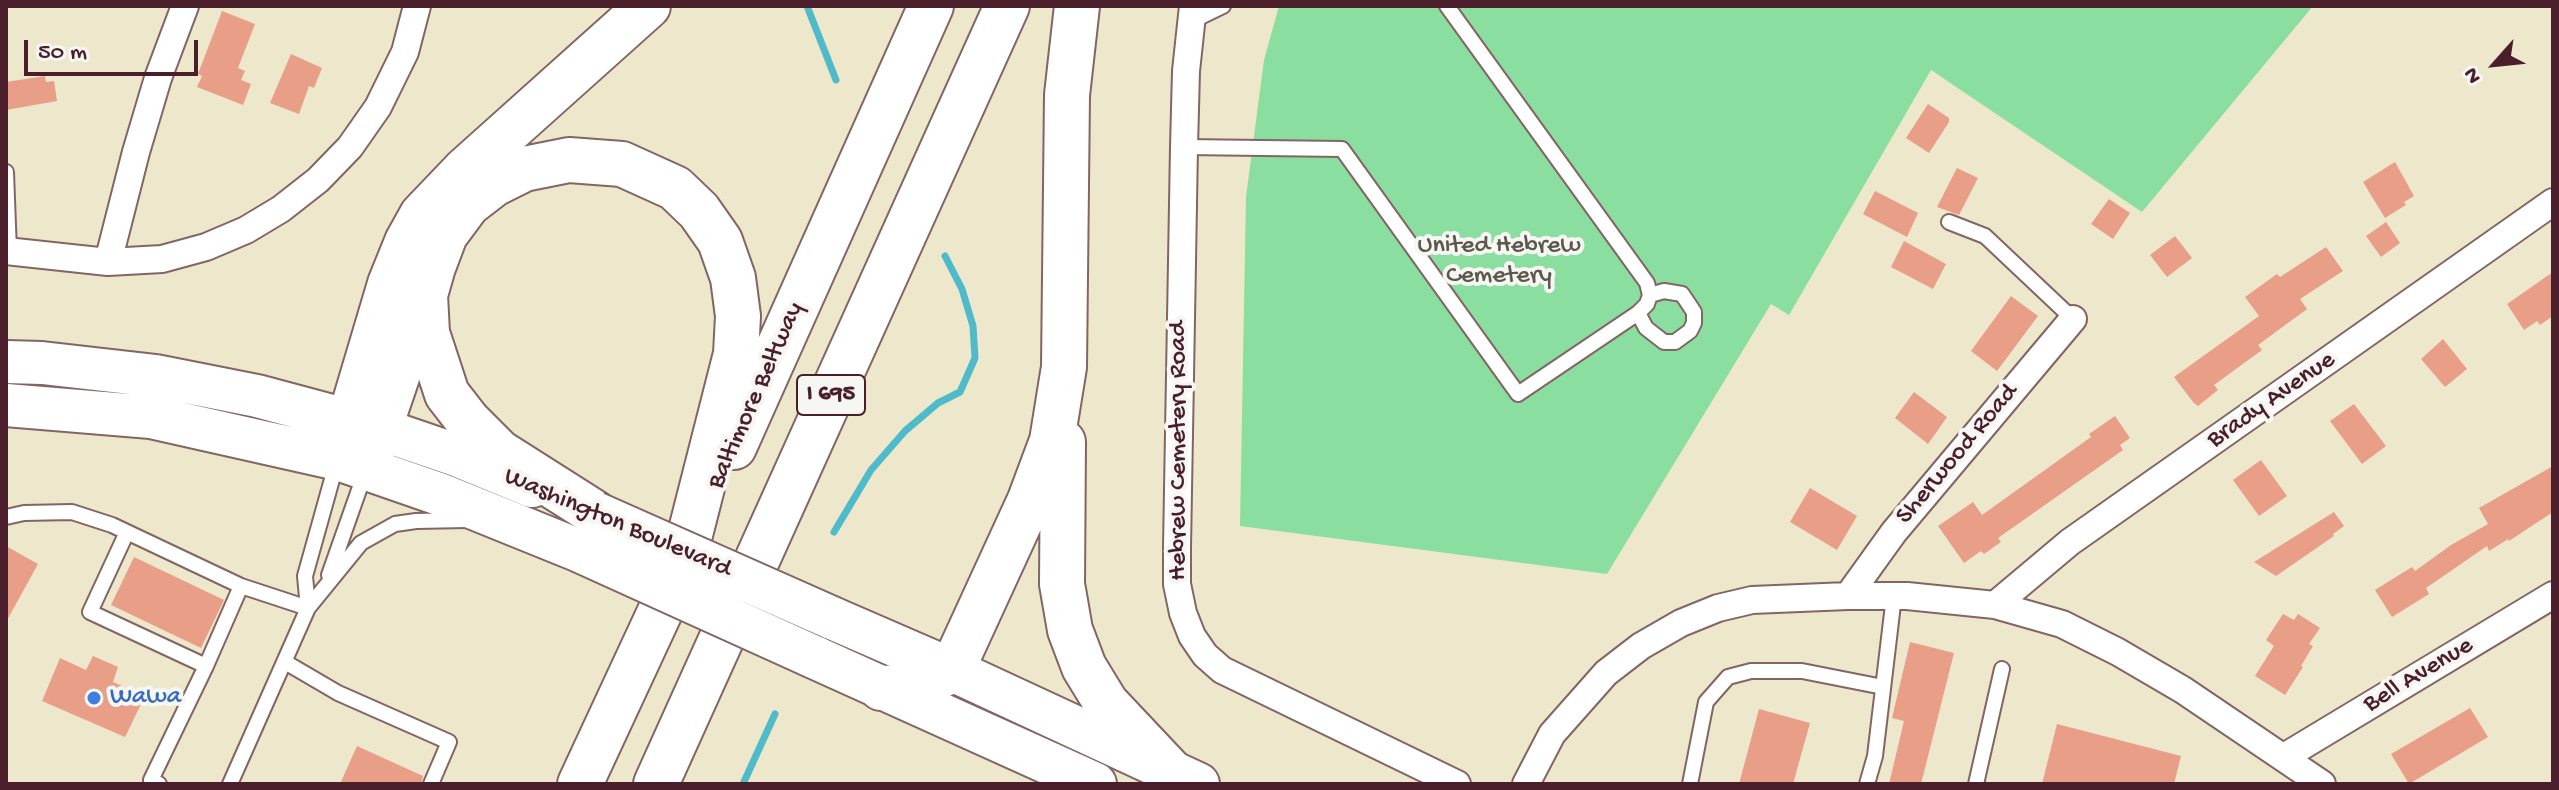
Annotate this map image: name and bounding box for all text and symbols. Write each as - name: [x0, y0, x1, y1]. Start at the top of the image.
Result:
- scale bar: [28, 24, 202, 74]
- north arrow: [2455, 24, 2535, 104]
- text: 50 m: [38, 39, 87, 68]
- text: N: [2459, 63, 2488, 87]
- park label: United Hebrew Cemetery: [1417, 231, 1581, 292]
- street label: Baltimore Beltway: [702, 298, 812, 494]
- street label: Hebrew Cemetery Road: [1164, 321, 1196, 581]
- street label: Brady Avenue: [2202, 345, 2342, 457]
- road number: I 695: [797, 375, 865, 415]
- street label: Sherwood Road: [1890, 378, 2026, 532]
- street label: Washington Boulevard: [499, 462, 735, 586]
- street label: Bell Avenue: [2358, 631, 2480, 721]
- place label: Wawa: [110, 682, 181, 714]
- marker: Wawa: [85, 689, 103, 707]

